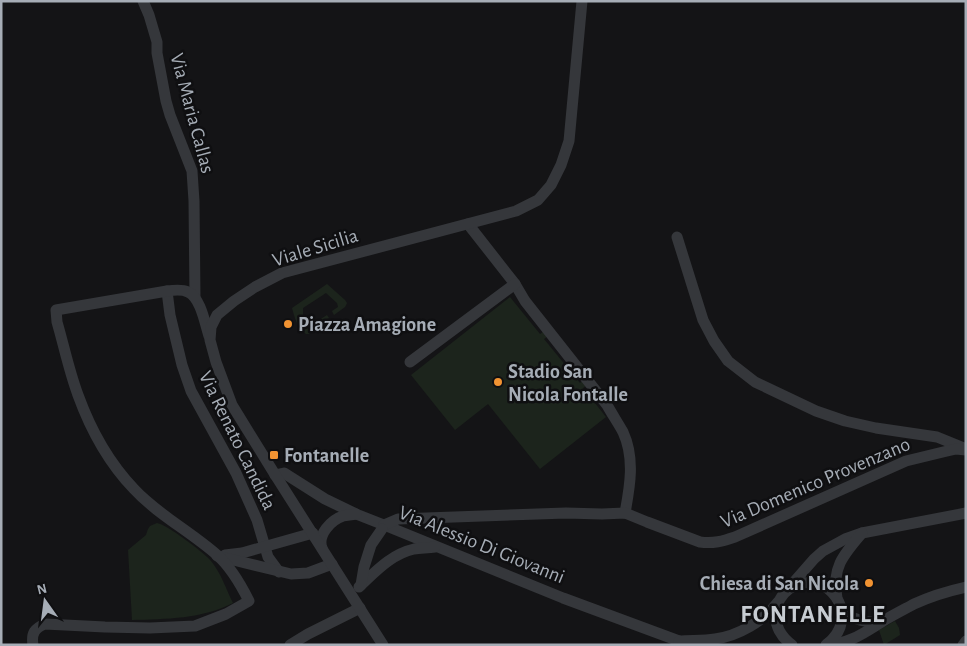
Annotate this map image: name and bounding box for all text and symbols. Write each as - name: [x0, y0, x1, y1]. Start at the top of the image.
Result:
- street label: Via Maria Callas: [166, 51, 218, 175]
- street label: Viale Sicilia: [270, 225, 361, 270]
- place label: Piazza Amagione: [298, 315, 436, 335]
- marker: Piazza Amagione: [282, 318, 294, 330]
- place label: Stadio San Nicola Fontalle: [508, 362, 628, 405]
- street label: Via Renato Candida: [195, 368, 279, 513]
- marker: Stadio San Nicola Fontalle: [492, 376, 504, 388]
- street label: Via Domenico Provenzano: [718, 434, 913, 532]
- place label: Fontanelle: [284, 446, 369, 466]
- marker: Fontanelle: [268, 449, 280, 461]
- street label: Via Alessio Di Giovanni: [396, 502, 567, 587]
- place label: Chiesa di San Nicola: [700, 574, 859, 594]
- north arrow: [20, 576, 70, 626]
- marker: Chiesa di San Nicola: [863, 577, 875, 589]
- text: N: [36, 581, 49, 597]
- district label: FONTANELLE: [740, 602, 886, 627]

